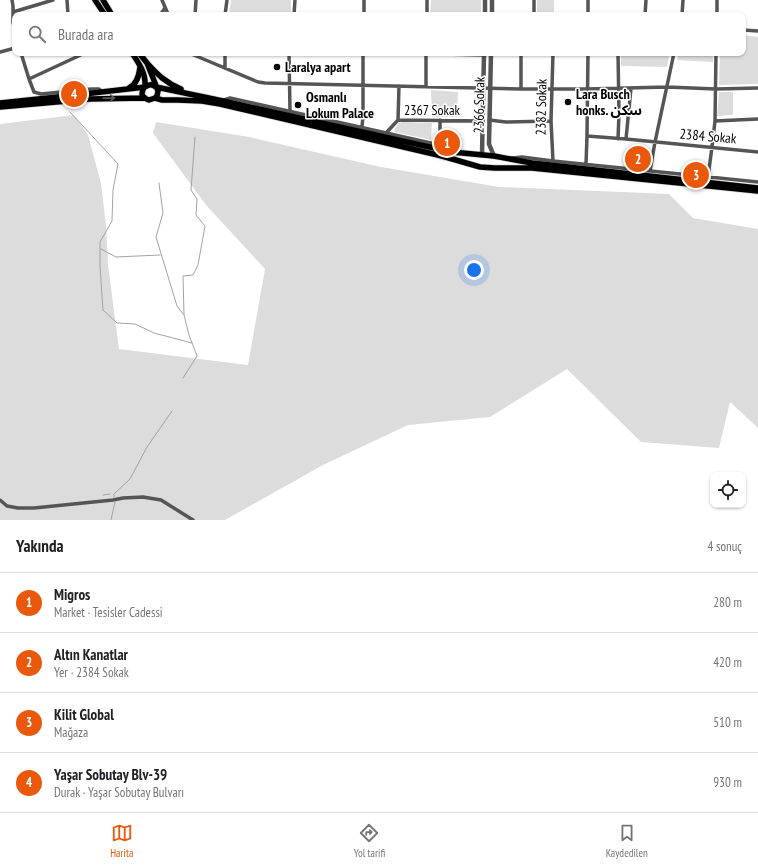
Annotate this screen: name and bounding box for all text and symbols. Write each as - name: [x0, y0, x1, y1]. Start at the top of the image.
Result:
- search box: [12, 12, 746, 56]
- icon: search: [26, 23, 48, 45]
- text: Burada ara: [58, 25, 113, 44]
- place label: Laralya apart: [285, 58, 351, 76]
- marker: Laralya apart: [272, 62, 282, 72]
- street label: 2366 Sokak: [470, 76, 489, 133]
- street label: 2382 Sokak: [532, 78, 551, 135]
- pin: 4: [61, 79, 87, 109]
- place label: Lara Busch honks. سكن: [576, 85, 642, 119]
- place label: Osmanlı Lokum Palace: [306, 88, 374, 122]
- one-way arrow: [102, 94, 115, 102]
- marker: Lara Busch honks. سكن: [563, 97, 573, 107]
- marker: Osmanlı Lokum Palace: [293, 100, 303, 110]
- street label: 2367 Sokak: [404, 101, 461, 119]
- street label: 2384 Sokak: [679, 125, 738, 147]
- pin: 1: [434, 128, 460, 158]
- pin: 2: [625, 144, 651, 174]
- pin: 3: [683, 160, 709, 190]
- your location: [464, 260, 484, 280]
- map controls: [710, 472, 746, 508]
- button: locate: [710, 472, 746, 508]
- text: Yakında: [16, 535, 63, 557]
- text: 4 sonuç: [707, 538, 742, 555]
- text: Migros: [54, 585, 90, 604]
- text: 1: [26, 594, 32, 611]
- text: 280 m: [713, 594, 742, 611]
- text: Market · Tesisler Cadessi: [54, 604, 163, 621]
- text: Altın Kanatlar: [54, 645, 128, 664]
- text: 2: [26, 654, 32, 671]
- text: 420 m: [713, 654, 742, 671]
- text: Yer · 2384 Sokak: [54, 664, 129, 681]
- text: Kilit Global: [54, 705, 114, 724]
- text: 3: [26, 714, 32, 731]
- text: 510 m: [713, 714, 742, 731]
- text: Mağaza: [54, 724, 88, 741]
- text: Yaşar Sobutay Blv-39: [54, 765, 167, 784]
- text: 4: [26, 774, 32, 791]
- text: 930 m: [713, 774, 742, 791]
- text: Durak · Yaşar Sobutay Bulvarı: [54, 784, 184, 801]
- tab: Harita: [110, 822, 133, 860]
- tab: Yol tarifi: [354, 822, 385, 860]
- tab: Kaydedilen: [606, 822, 648, 860]

